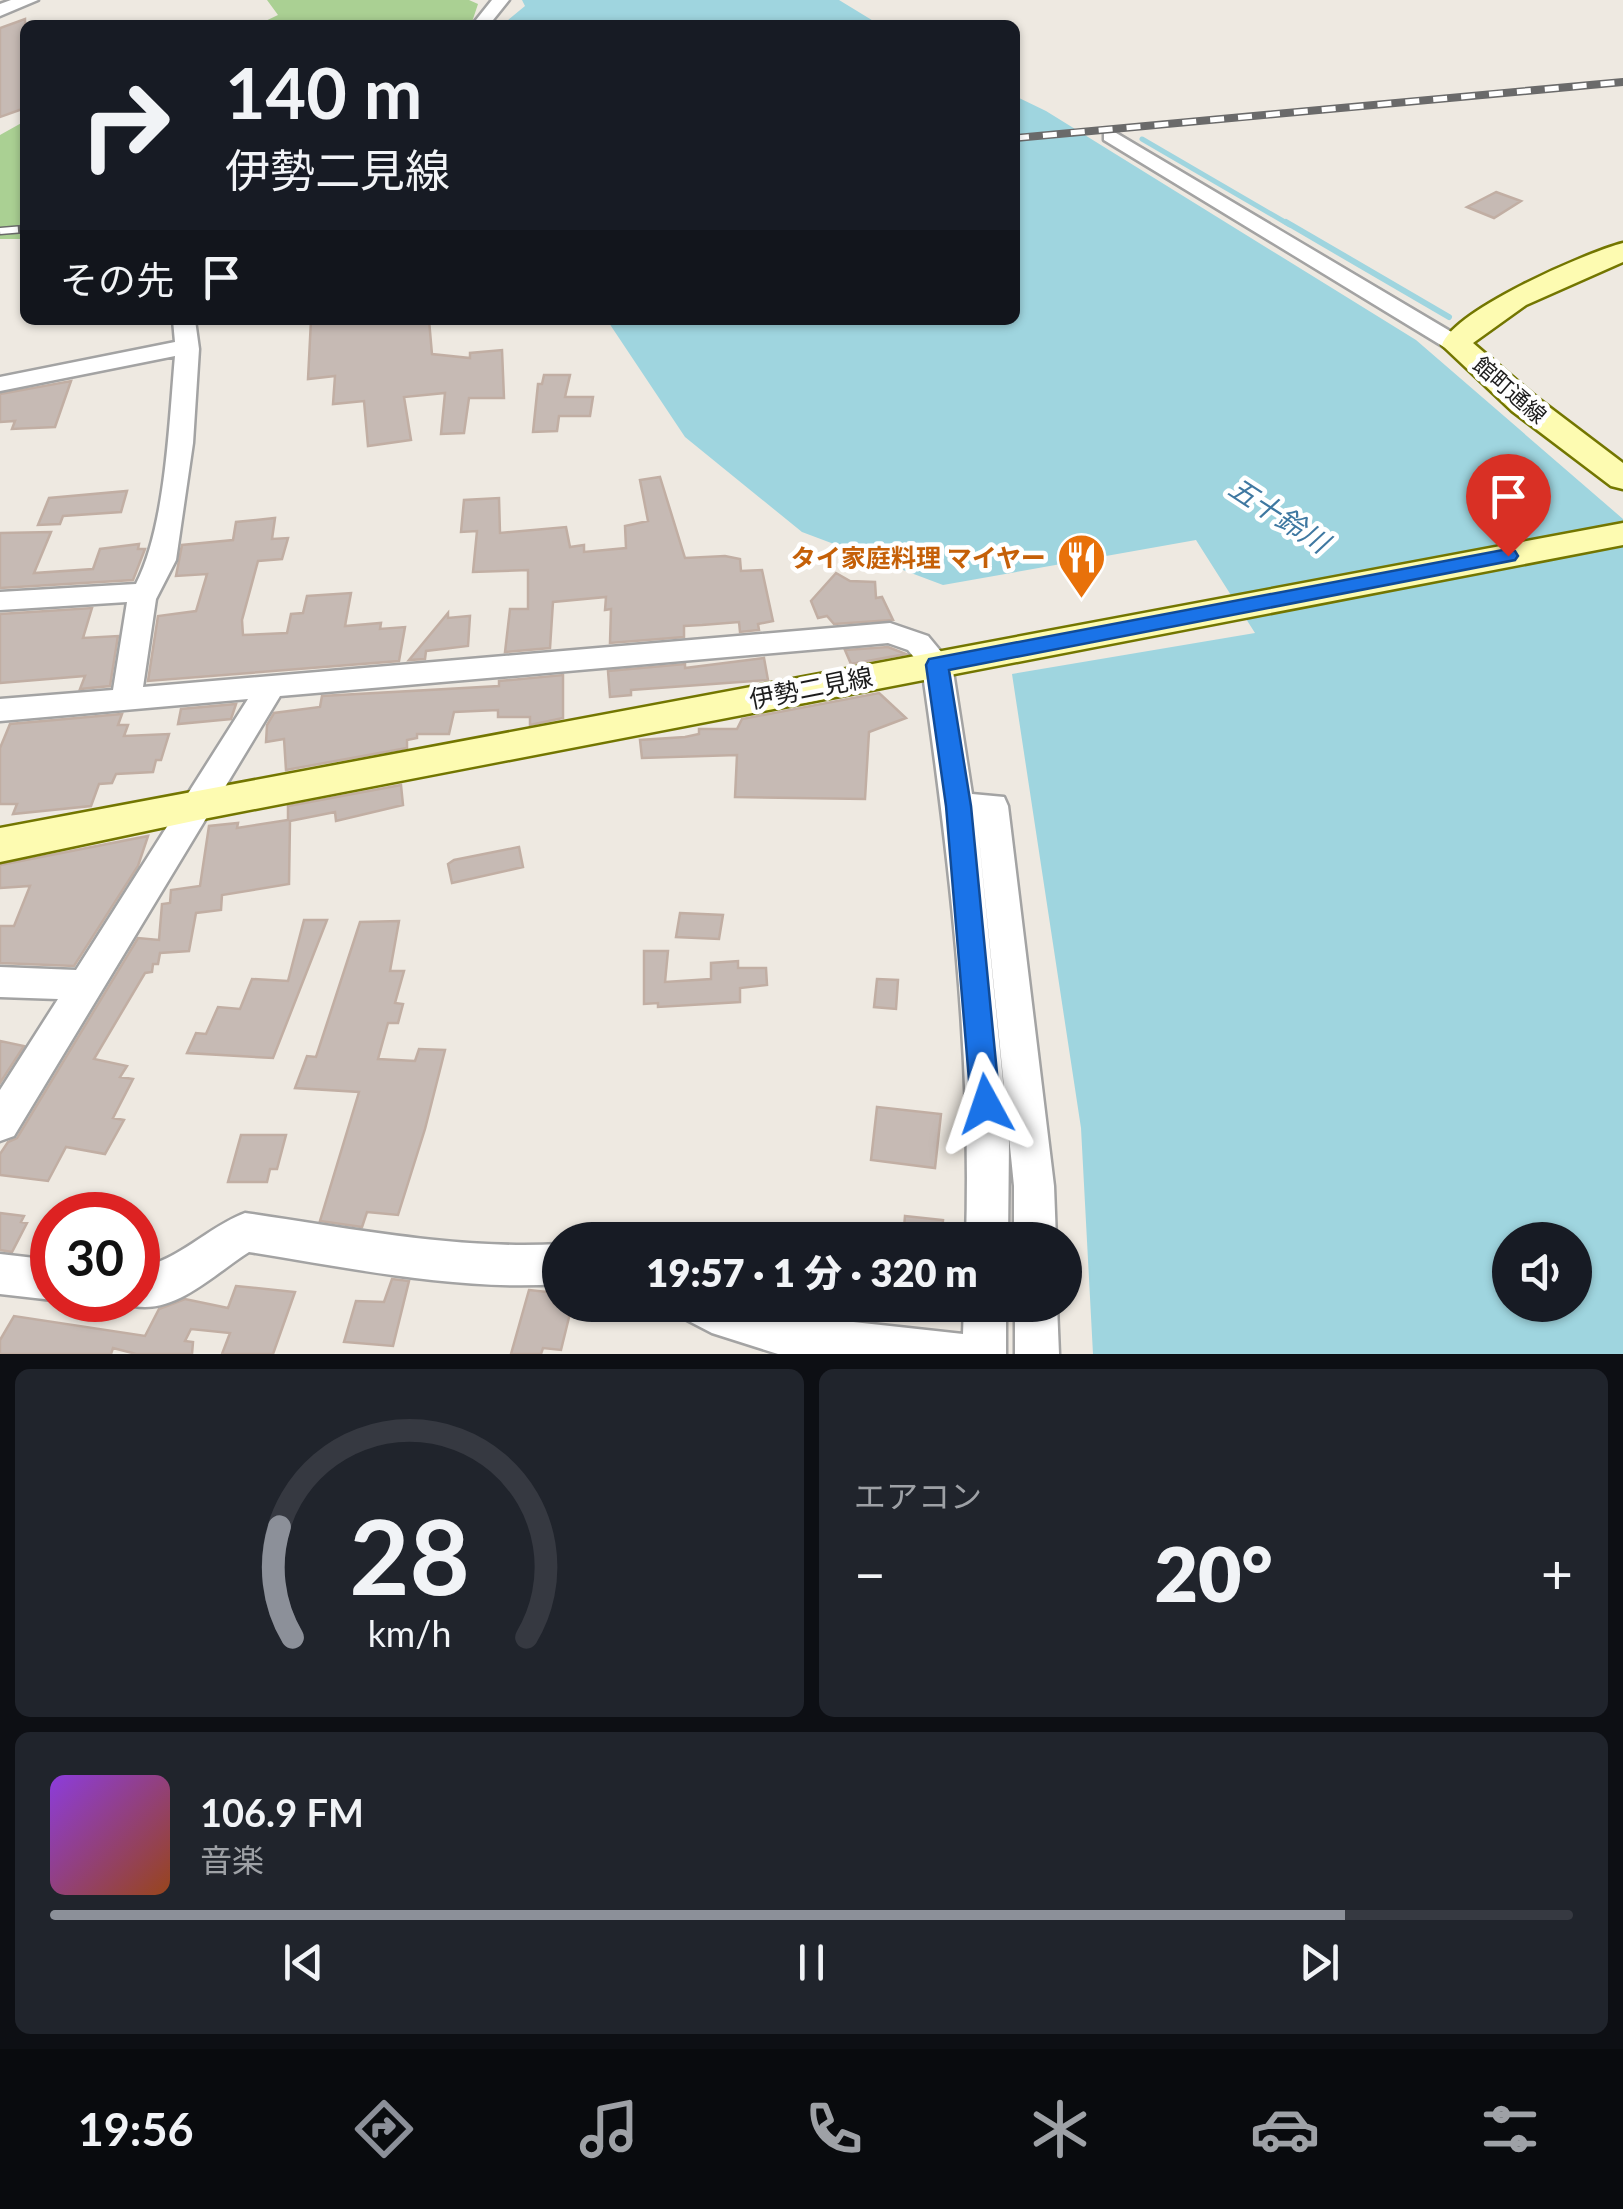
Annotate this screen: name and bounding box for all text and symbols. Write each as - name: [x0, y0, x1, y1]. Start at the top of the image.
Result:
- text: 140 m: [225, 50, 422, 134]
- icon: right: [60, 60, 190, 190]
- text: 伊勢二見線: [225, 143, 450, 197]
- icon: arrive: [194, 250, 249, 305]
- text: その先: [60, 256, 174, 302]
- street label: 館町通線: [1468, 351, 1552, 429]
- pin: [1466, 454, 1551, 557]
- water label: 五十鈴川: [1223, 469, 1338, 561]
- icon: arrive: [1481, 469, 1536, 524]
- restaurant icon: タイ家庭料理 マイヤー: [1055, 532, 1107, 600]
- place label: タイ家庭料理 マイヤー: [791, 542, 1046, 572]
- street label: 伊勢二見線: [747, 660, 875, 714]
- position arrow: [934, 1052, 1038, 1156]
- speed limit sign: 30: [30, 1192, 160, 1322]
- map controls: [1492, 1222, 1592, 1322]
- button: sound: [1492, 1222, 1592, 1322]
- text: 19:57 · 1 分 · 320 m: [646, 1249, 978, 1295]
- text: エアコン: [854, 1476, 982, 1515]
- text: 28: [349, 1492, 470, 1617]
- text: 20°: [1154, 1528, 1273, 1618]
- text: −: [854, 1540, 886, 1606]
- text: +: [1541, 1540, 1573, 1606]
- text: km/h: [368, 1612, 451, 1655]
- text: 106.9 FM: [200, 1789, 364, 1835]
- text: 音楽: [200, 1840, 264, 1879]
- icon: previous: [276, 1935, 331, 1990]
- icon: pause: [784, 1935, 839, 1990]
- icon: next: [1292, 1935, 1347, 1990]
- icon: directions: [349, 2094, 419, 2164]
- icon: music: [574, 2094, 644, 2164]
- icon: phone: [799, 2094, 869, 2164]
- icon: climate: [1025, 2094, 1095, 2164]
- icon: car: [1250, 2094, 1320, 2164]
- icon: filters: [1475, 2094, 1545, 2164]
- text: 19:56: [78, 2102, 194, 2156]

